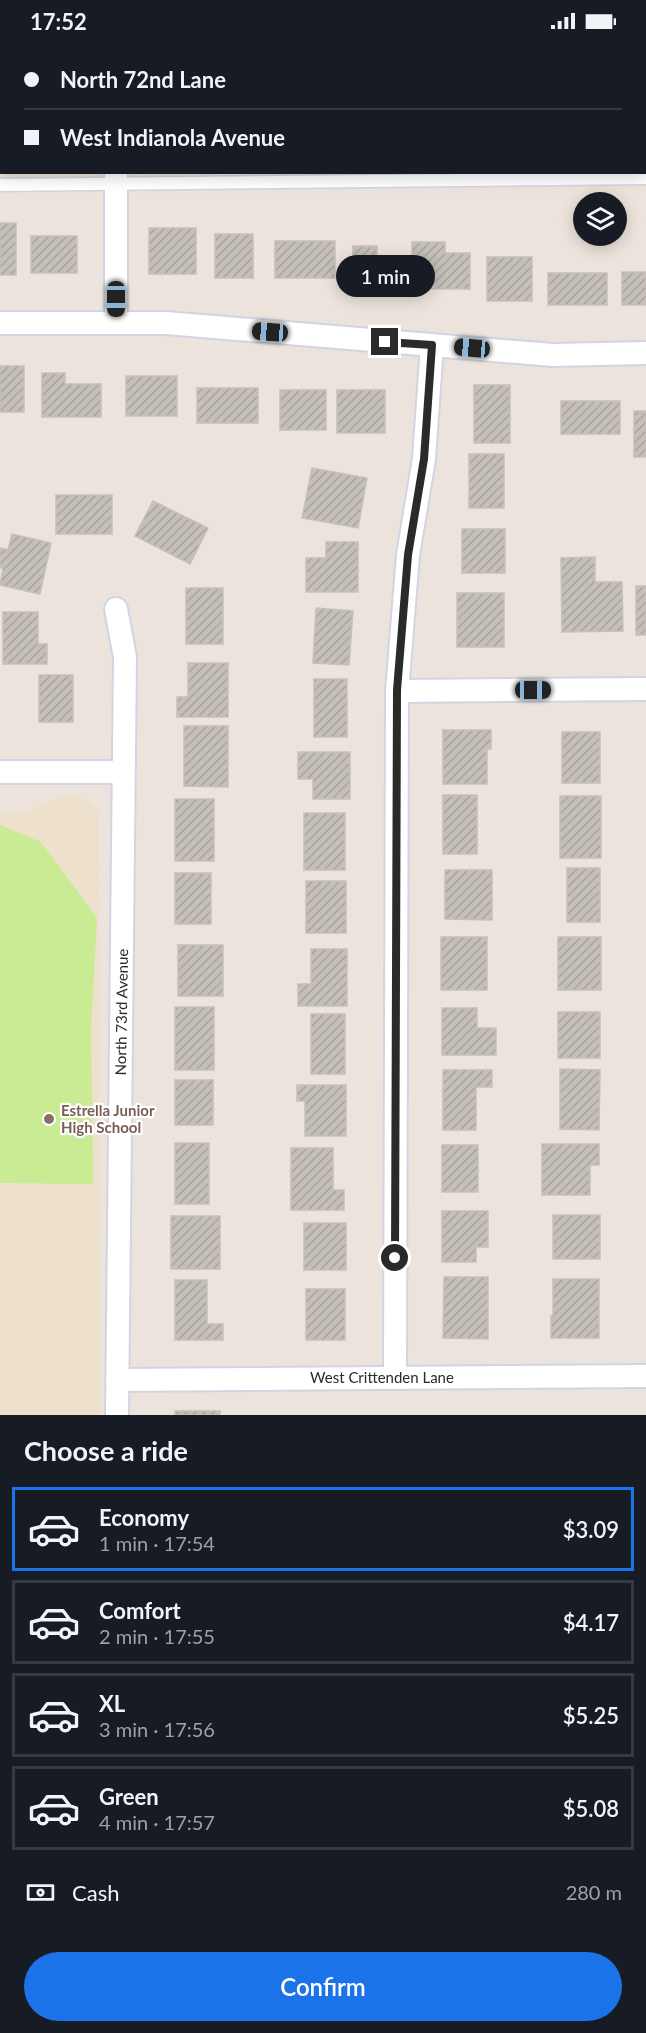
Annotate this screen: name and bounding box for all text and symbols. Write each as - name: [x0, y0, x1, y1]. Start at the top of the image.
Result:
- text: 17:52: [30, 8, 87, 35]
- text: North 72nd Lane: [60, 66, 226, 93]
- text: West Indianola Avenue: [60, 124, 285, 151]
- map controls: [573, 192, 627, 246]
- button: layers: [573, 192, 627, 246]
- callout: 1 min: [336, 255, 434, 297]
- text: 1 min: [361, 264, 410, 288]
- car: [107, 281, 125, 317]
- car: [251, 322, 289, 342]
- route end: [371, 328, 398, 355]
- car: [453, 337, 491, 359]
- car: [515, 681, 551, 699]
- street label: North 73rd Avenue: [111, 948, 131, 1076]
- place label: Estrella Junior High School: [61, 1101, 155, 1136]
- marker: Estrella Junior High School: [42, 1112, 56, 1126]
- route start: [381, 1244, 408, 1271]
- street label: West Crittenden Lane: [310, 1368, 454, 1386]
- text: Choose a ride: [24, 1434, 188, 1467]
- icon: car: [27, 1502, 81, 1556]
- text: Economy: [99, 1504, 189, 1531]
- text: $3.09: [563, 1516, 619, 1543]
- text: 1 min · 17:54: [99, 1531, 215, 1555]
- icon: car: [27, 1595, 81, 1649]
- text: Comfort: [99, 1597, 181, 1624]
- text: $4.17: [563, 1609, 619, 1636]
- text: 2 min · 17:55: [99, 1624, 215, 1648]
- icon: car: [27, 1688, 81, 1742]
- text: XL: [99, 1690, 125, 1717]
- text: $5.25: [563, 1702, 619, 1729]
- text: 3 min · 17:56: [99, 1717, 215, 1741]
- icon: car: [27, 1781, 81, 1835]
- text: Green: [99, 1783, 159, 1810]
- text: $5.08: [563, 1795, 619, 1822]
- text: 4 min · 17:57: [99, 1810, 215, 1834]
- icon: cash: [24, 1876, 57, 1909]
- text: Cash: [72, 1879, 119, 1906]
- text: 280 m: [566, 1880, 622, 1904]
- button: Confirm: [24, 1952, 622, 2021]

